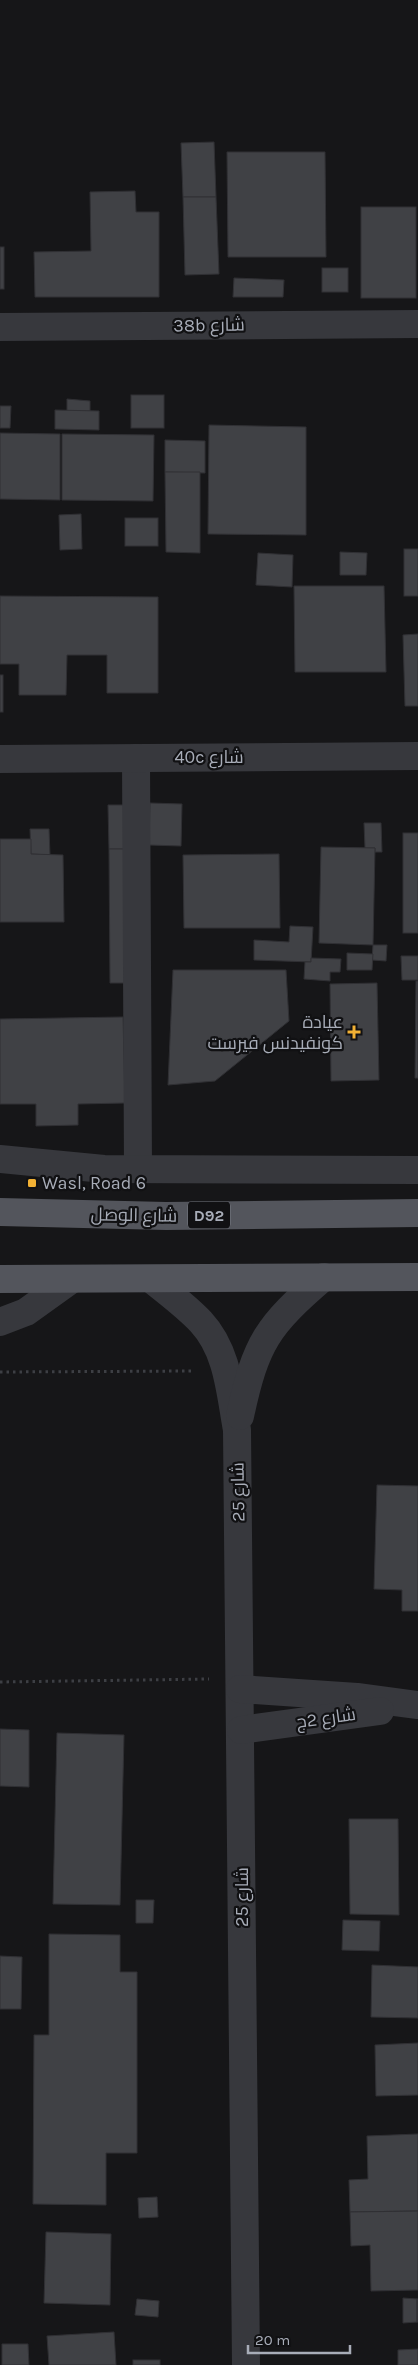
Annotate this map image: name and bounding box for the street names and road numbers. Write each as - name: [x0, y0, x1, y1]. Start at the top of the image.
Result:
- street label: 38b شارع: [173, 313, 245, 338]
- street label: 40c شارع: [174, 746, 244, 769]
- road number: D92: [188, 1202, 230, 1228]
- street label: شارع الوصل: [90, 1203, 178, 1228]
- street label: شارع 25: [226, 1462, 251, 1522]
- street label: شارع 2ج: [295, 1703, 357, 1734]
- street label: شارع 25: [231, 1867, 254, 1927]

